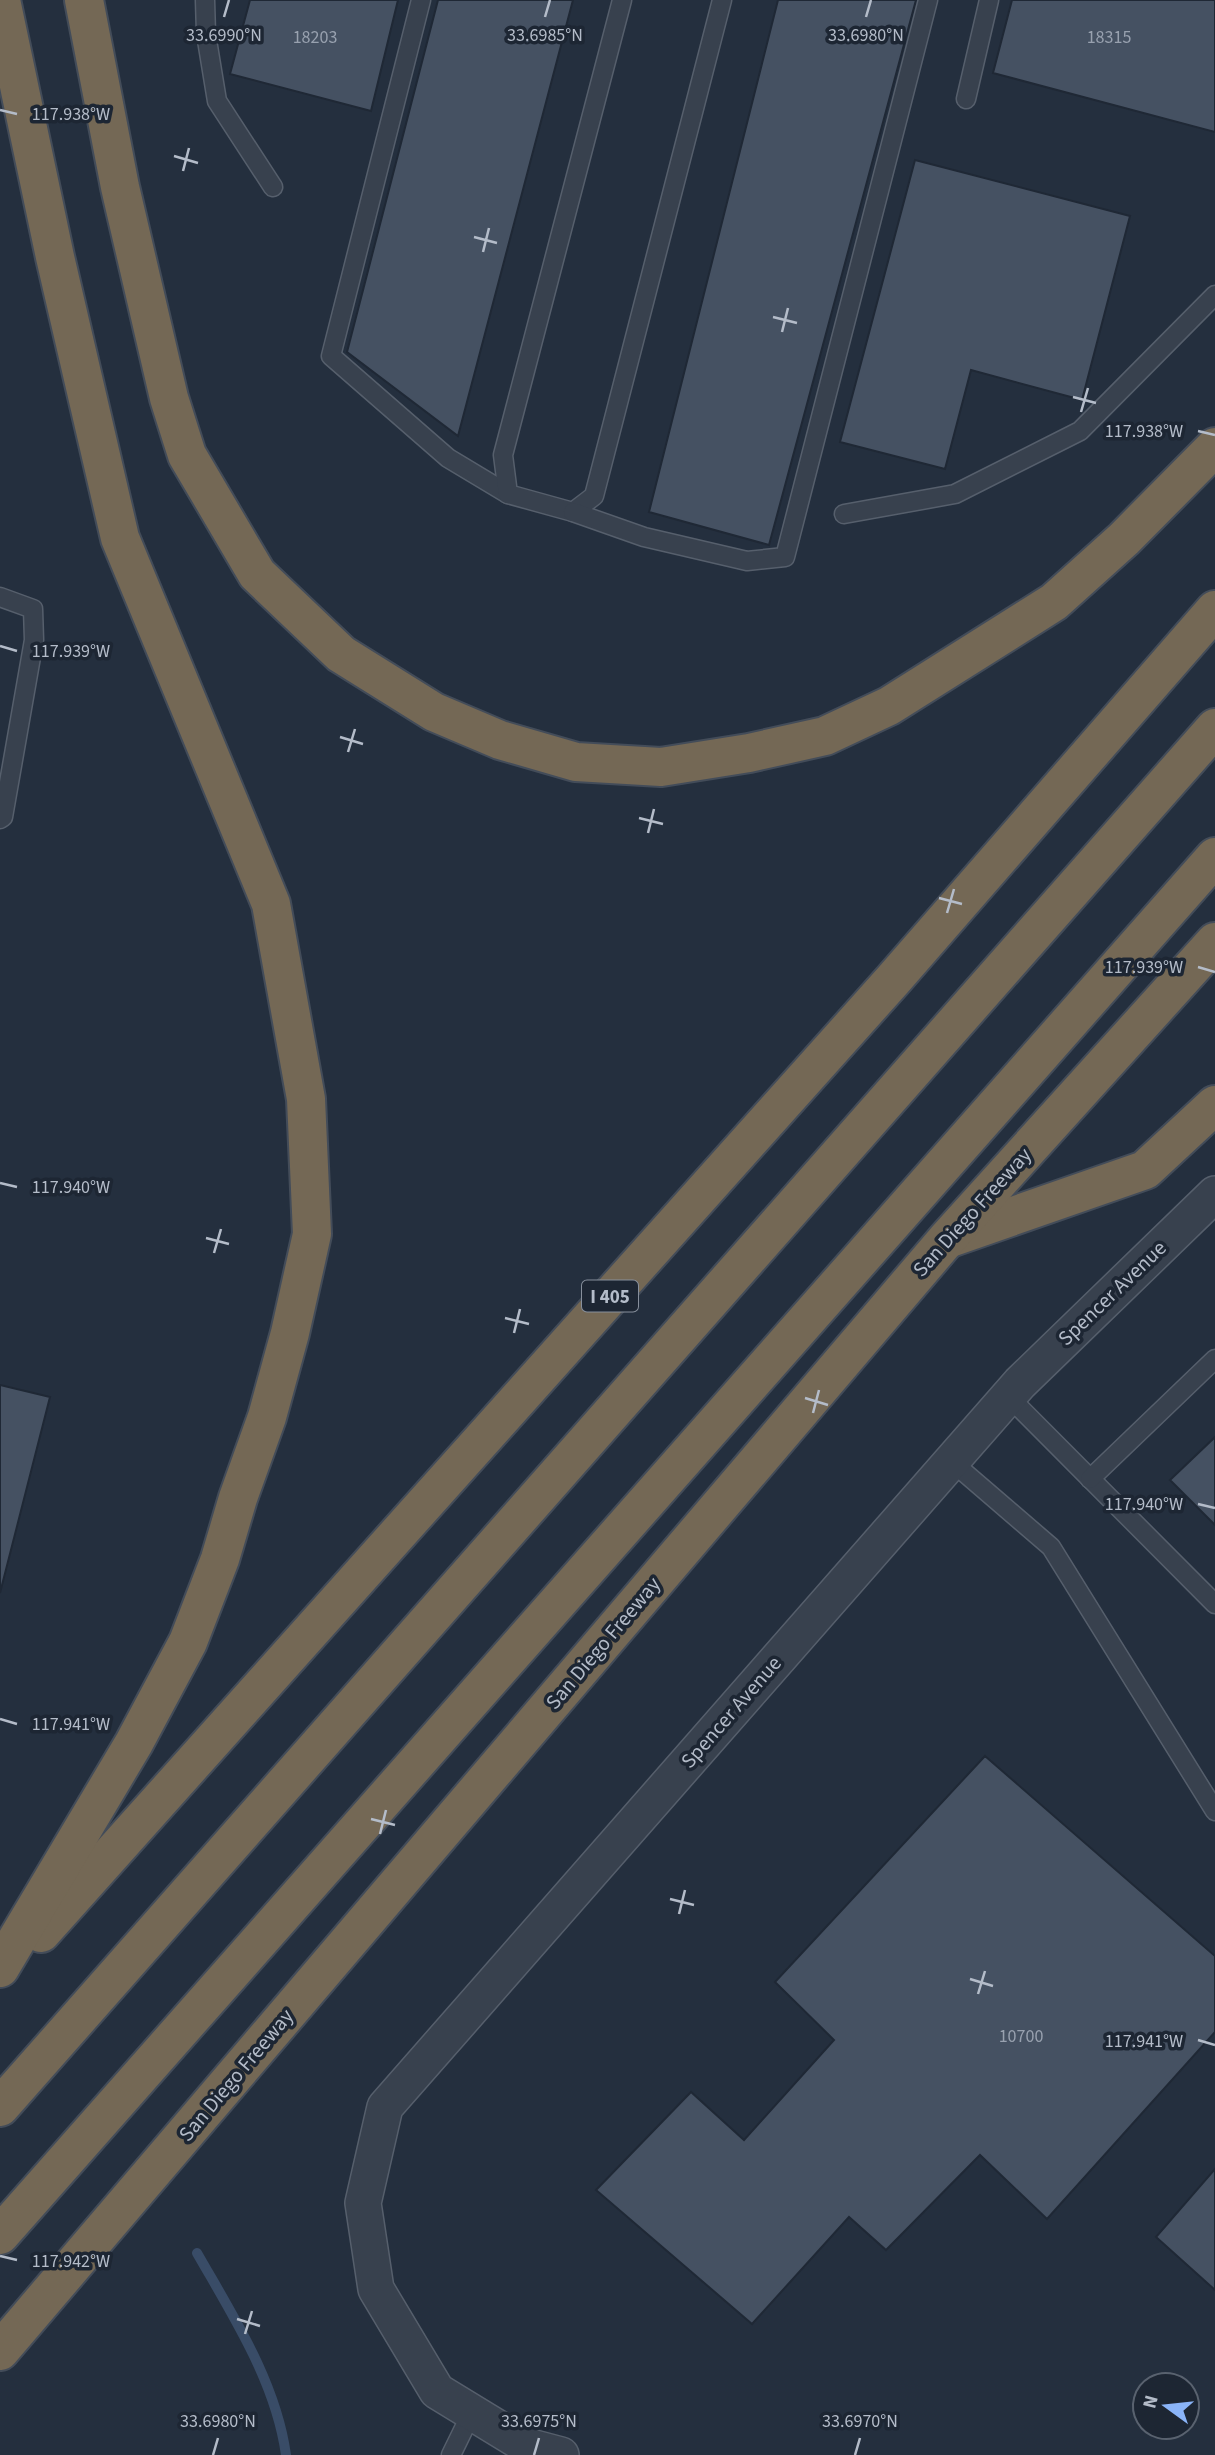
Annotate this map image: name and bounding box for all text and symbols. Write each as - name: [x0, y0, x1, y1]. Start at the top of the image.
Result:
- text: 33.6990°N: [186, 23, 262, 48]
- text: 33.6985°N: [507, 23, 583, 48]
- text: 33.6980°N: [828, 23, 904, 48]
- house number: 18203: [293, 25, 337, 50]
- house number: 18315: [1087, 25, 1131, 50]
- text: 117.938°W: [32, 102, 110, 127]
- text: 117.938°W: [1105, 419, 1183, 444]
- text: 117.939°W: [32, 639, 110, 664]
- text: 117.939°W: [1105, 955, 1183, 980]
- street label: San Diego Freeway: [906, 1141, 1038, 1283]
- text: 117.940°W: [32, 1175, 110, 1200]
- street label: Spencer Avenue: [1051, 1233, 1173, 1353]
- road number: I 405: [582, 1280, 638, 1312]
- text: 117.940°W: [1105, 1492, 1183, 1517]
- street label: San Diego Freeway: [539, 1570, 668, 1716]
- street label: Spencer Avenue: [674, 1649, 788, 1775]
- text: 117.941°W: [32, 1712, 110, 1737]
- street label: San Diego Freeway: [172, 2002, 301, 2148]
- house number: 10700: [999, 2024, 1043, 2049]
- text: 117.941°W: [1105, 2029, 1183, 2054]
- text: 117.942°W: [32, 2249, 110, 2274]
- north arrow: [1131, 2371, 1201, 2441]
- text: N: [1136, 2392, 1166, 2412]
- text: 33.6980°N: [180, 2409, 256, 2434]
- text: 33.6975°N: [501, 2409, 577, 2434]
- text: 33.6970°N: [822, 2409, 898, 2434]

